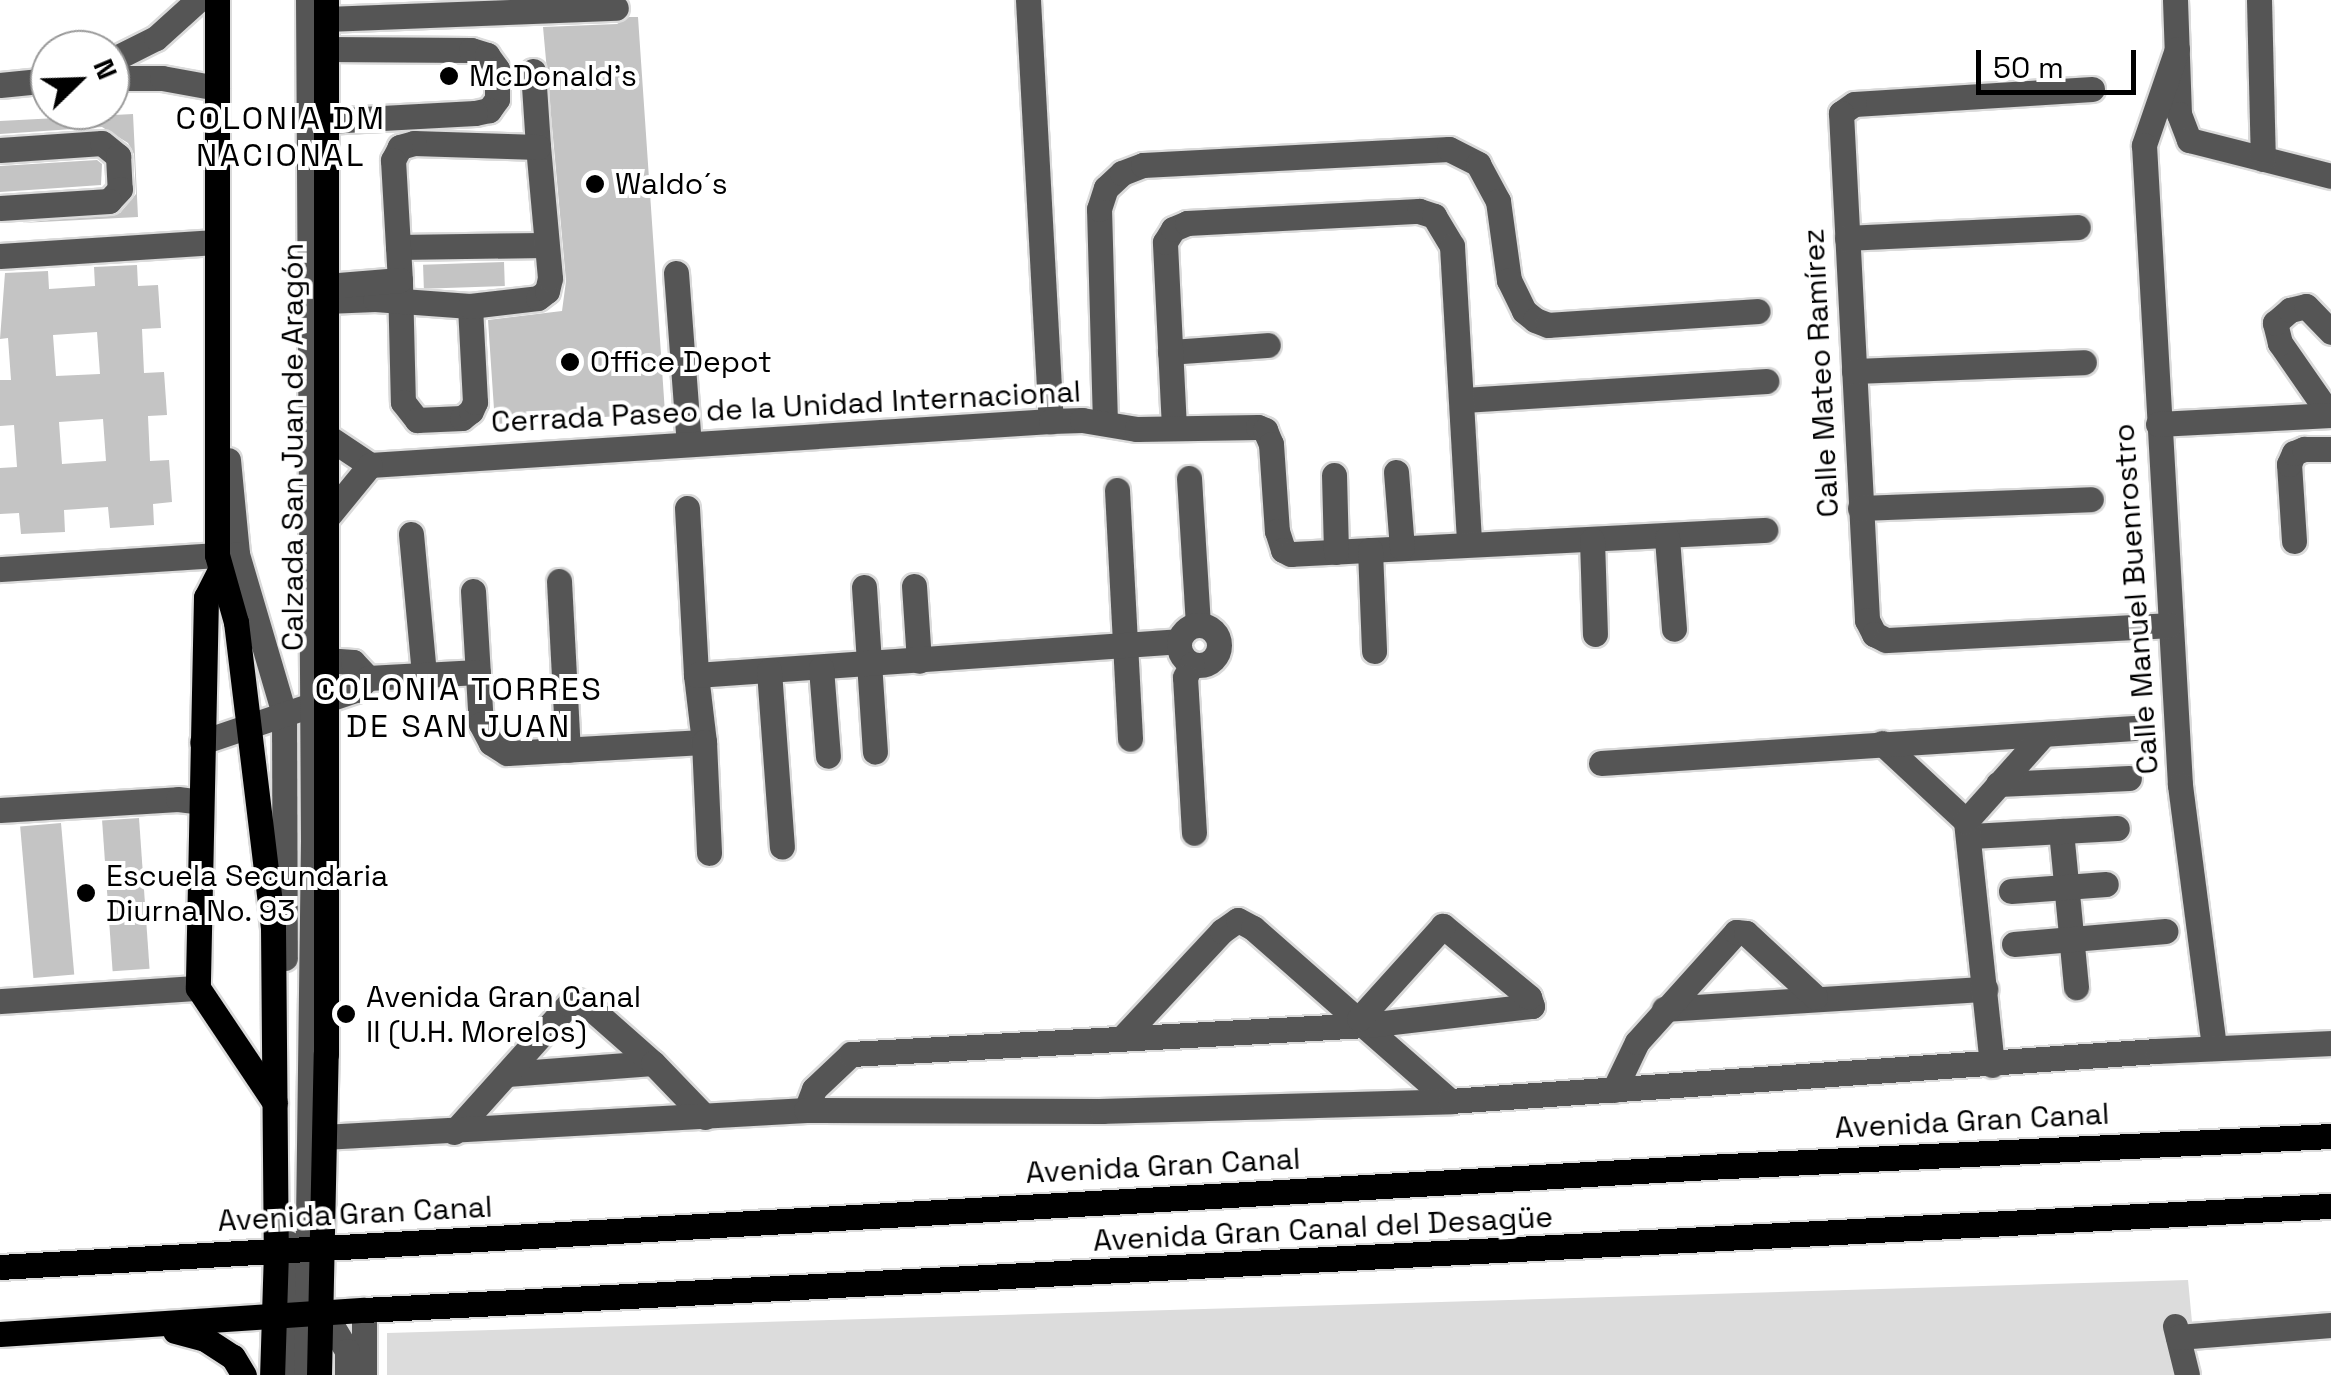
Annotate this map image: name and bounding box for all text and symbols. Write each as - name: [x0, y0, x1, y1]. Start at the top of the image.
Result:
- north arrow: [30, 30, 130, 130]
- scale bar: [1981, 30, 2141, 92]
- text: 50 m: [1993, 48, 2064, 87]
- text: N: [86, 53, 126, 85]
- place label: McDonald's: [469, 58, 637, 94]
- marker: McDonald's: [438, 65, 460, 87]
- district label: COLONIA DM NACIONAL: [175, 100, 387, 175]
- place label: Waldo´s: [615, 166, 728, 202]
- marker: Waldo´s: [584, 173, 606, 195]
- street label: Calle Mateo Ramírez: [1795, 228, 1847, 518]
- street label: Calzada San Juan de Aragón: [275, 243, 311, 651]
- place label: Office Depot: [590, 344, 772, 380]
- marker: Office Depot: [559, 351, 581, 373]
- street label: Cerrada Paseo de la Unidad Internacional: [490, 374, 1082, 440]
- street label: Calle Manuel Buenrostro: [2106, 422, 2166, 776]
- district label: COLONIA TORRES DE SAN JUAN: [314, 671, 604, 746]
- place label: Escuela Secundaria Diurna No. 93: [106, 858, 388, 928]
- marker: Escuela Secundaria Diurna No. 93: [75, 882, 97, 904]
- place label: Avenida Gran Canal II (U.H. Morelos): [366, 979, 641, 1050]
- marker: Avenida Gran Canal II (U.H. Morelos): [335, 1003, 357, 1025]
- street label: Avenida Gran Canal: [1834, 1096, 2110, 1146]
- street label: Avenida Gran Canal: [1025, 1141, 1301, 1191]
- street label: Avenida Gran Canal: [217, 1189, 493, 1239]
- street label: Avenida Gran Canal del Desagüe: [1092, 1199, 1554, 1259]

